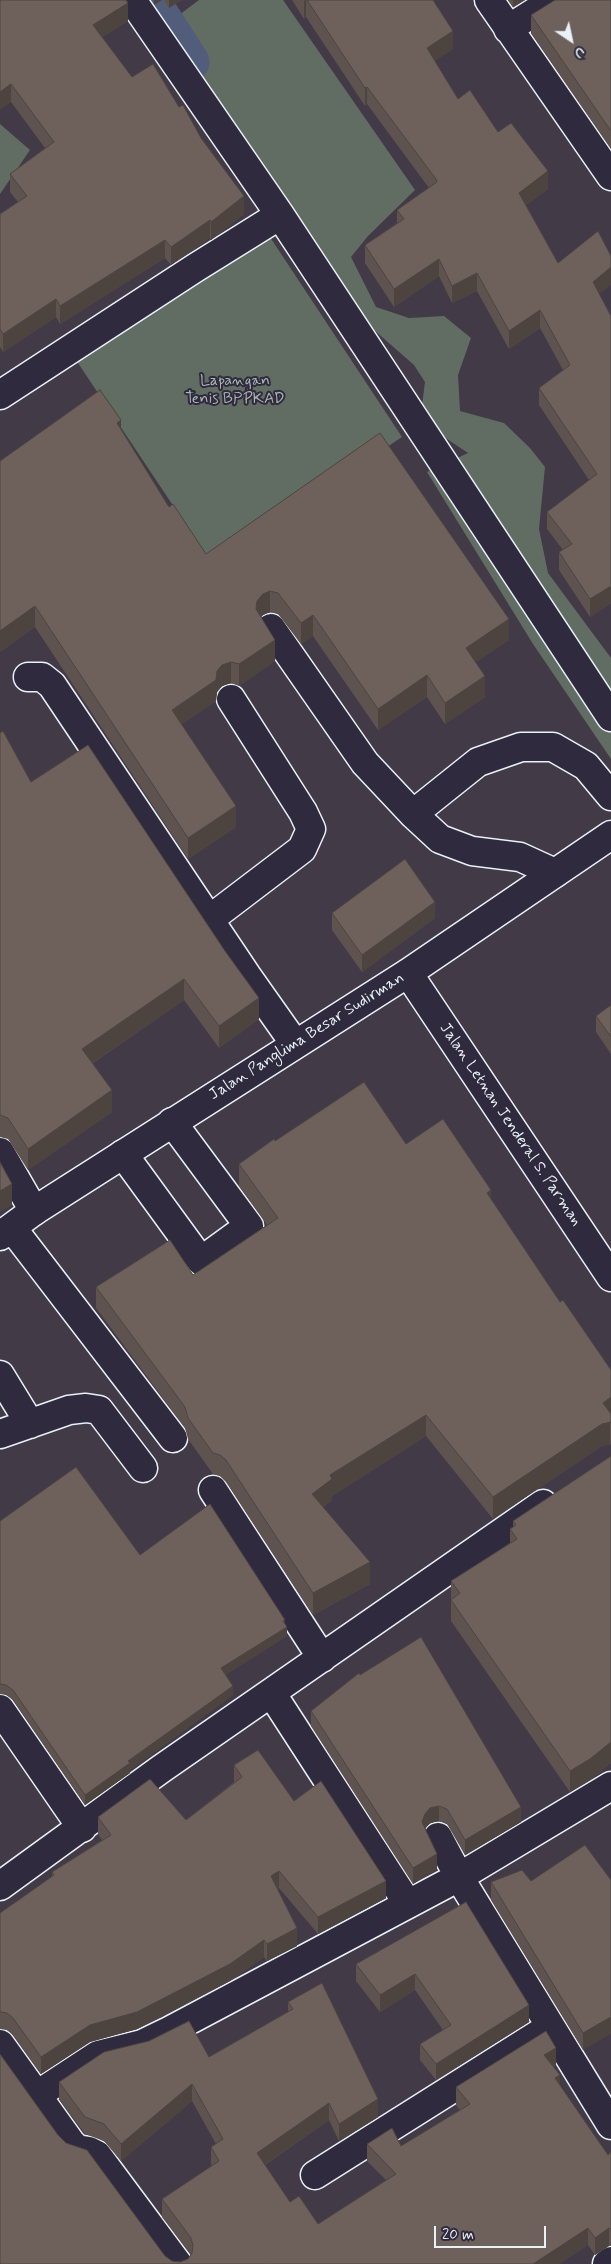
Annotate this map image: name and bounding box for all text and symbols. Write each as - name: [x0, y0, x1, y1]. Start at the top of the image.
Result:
- north arrow: [546, 15, 596, 65]
- text: U: [571, 42, 588, 62]
- park label: Lapangan Tenis BPPKAD: [185, 372, 285, 410]
- street label: Jalan Panglima Besar Sudirman: [206, 969, 408, 1105]
- street label: Jalan Letnan Jenderal S. Parman: [435, 1020, 585, 1230]
- scale bar: [436, 2216, 548, 2248]
- text: 20 m: [442, 2225, 474, 2245]

